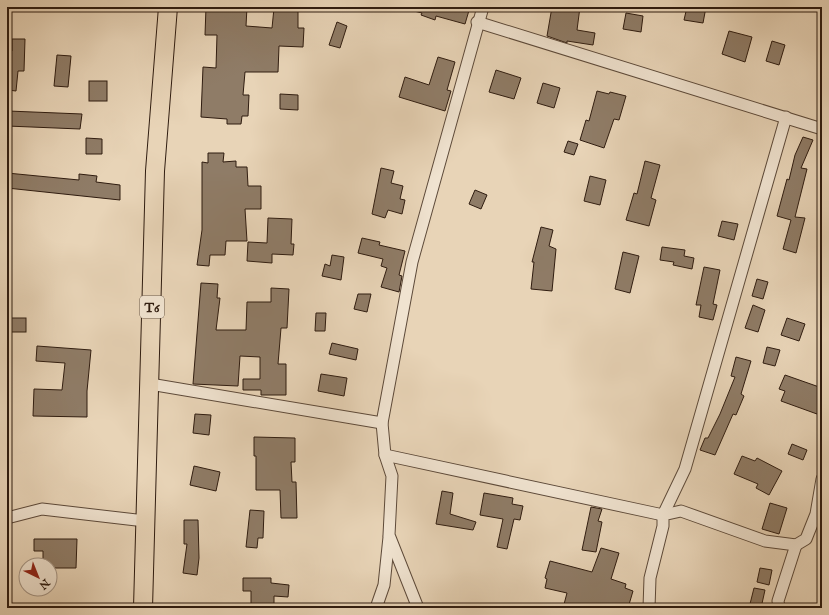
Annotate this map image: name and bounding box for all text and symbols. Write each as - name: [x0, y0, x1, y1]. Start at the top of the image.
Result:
- road number: T6: [140, 296, 164, 318]
- north arrow: [18, 557, 58, 597]
- text: N: [36, 575, 53, 592]

